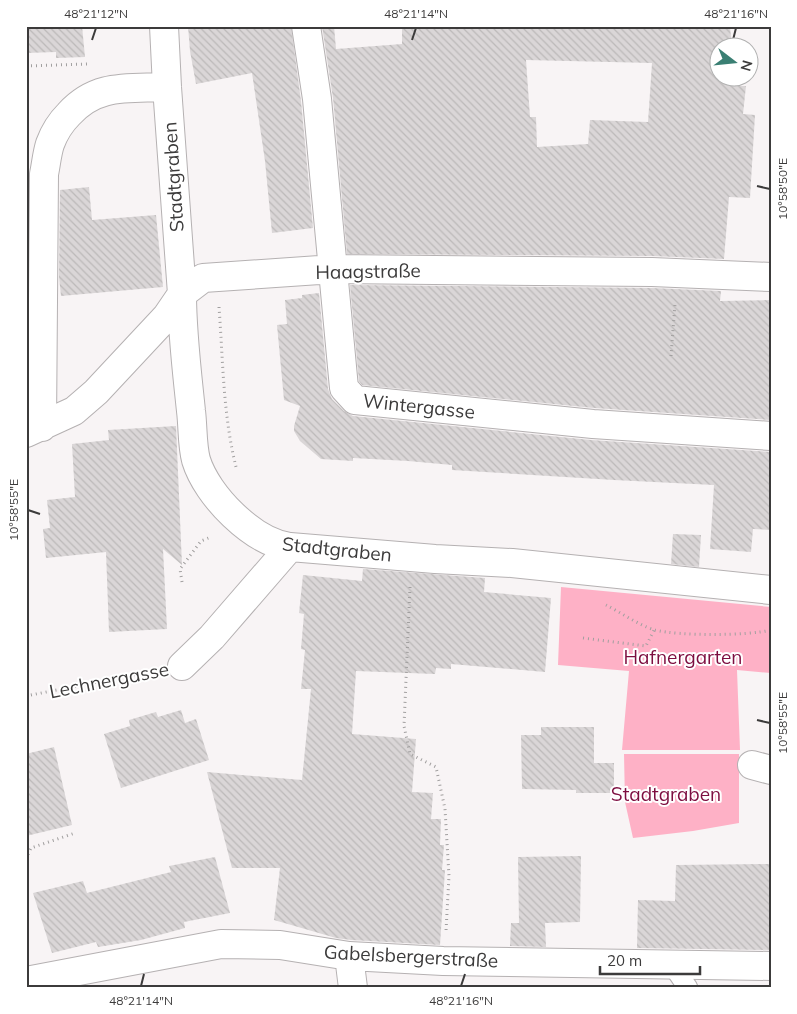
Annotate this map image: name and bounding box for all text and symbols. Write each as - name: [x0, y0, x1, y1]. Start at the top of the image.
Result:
- text: 48°21'12"N: [64, 6, 128, 21]
- text: 48°21'14"N: [384, 6, 448, 21]
- text: 48°21'16"N: [704, 6, 768, 21]
- north arrow: [710, 38, 760, 88]
- text: N: [736, 58, 757, 73]
- street label: Stadtgraben: [157, 121, 189, 233]
- text: 10°58'50"E: [775, 158, 790, 220]
- street label: Haagstraße: [315, 258, 421, 284]
- street label: Wintergasse: [362, 388, 476, 424]
- text: 10°58'55"E: [6, 479, 21, 541]
- street label: Stadtgraben: [281, 531, 393, 567]
- park label: Hafnergarten: [624, 645, 742, 669]
- street label: Lechnergasse: [47, 657, 171, 703]
- text: 10°58'55"E: [775, 692, 790, 754]
- park label: Stadtgraben: [611, 782, 721, 806]
- street label: Gabelsbergerstraße: [323, 939, 499, 973]
- scale bar: [600, 944, 700, 976]
- text: 20 m: [607, 951, 642, 970]
- text: 48°21'14"N: [109, 993, 173, 1008]
- text: 48°21'16"N: [429, 993, 493, 1008]

